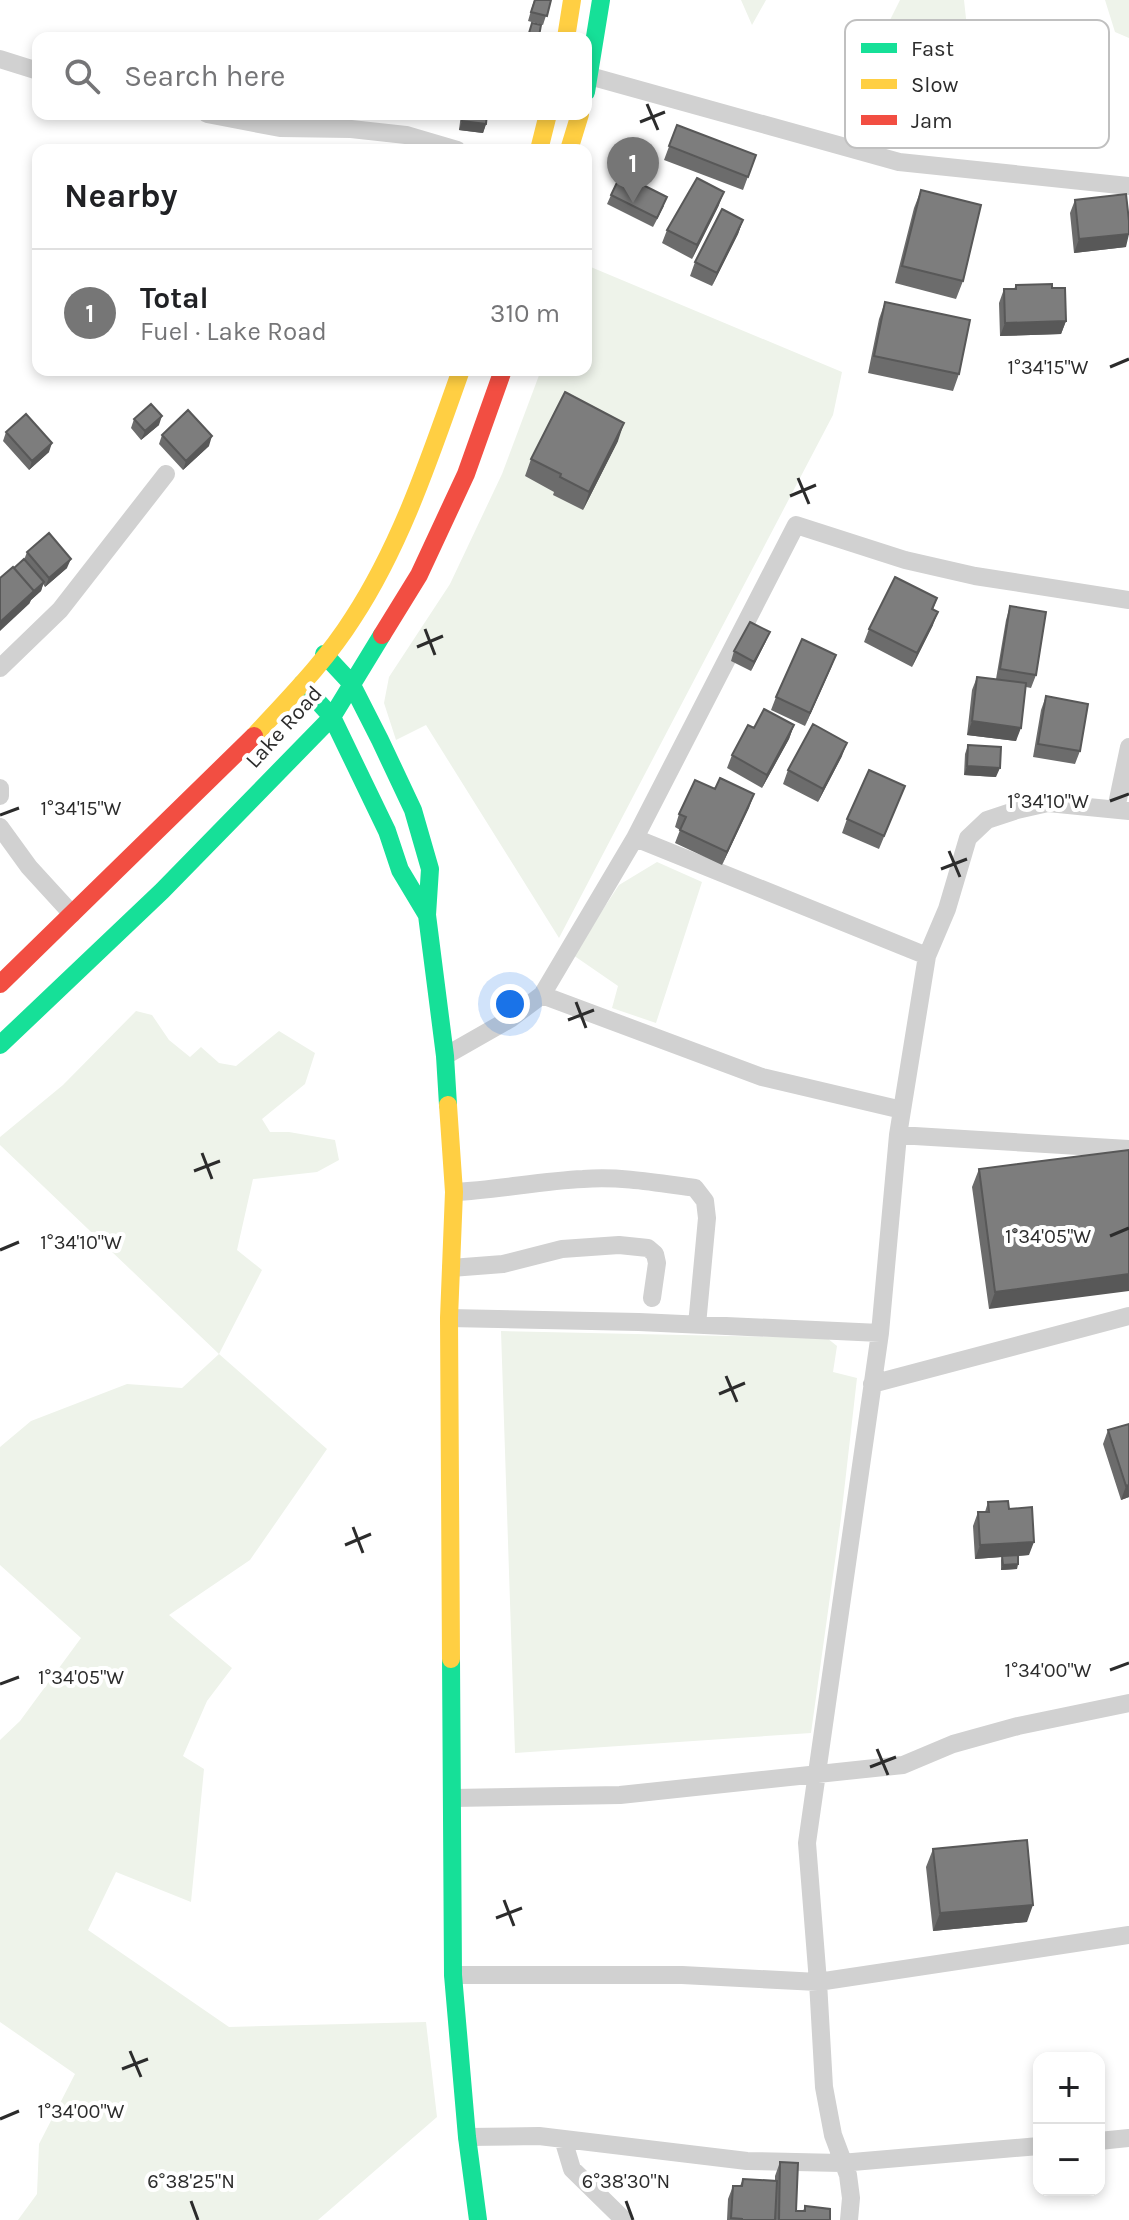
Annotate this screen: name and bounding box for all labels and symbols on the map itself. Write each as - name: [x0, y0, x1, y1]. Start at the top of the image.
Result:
- legend: [845, 20, 1109, 148]
- text: Fast: [911, 36, 954, 62]
- text: Slow: [911, 72, 958, 98]
- text: Jam: [911, 108, 953, 134]
- pin: 1: [607, 137, 659, 203]
- text: 1°34'15"W: [1008, 356, 1089, 379]
- street label: Lake Road: [240, 680, 328, 774]
- text: 1°34'10"W: [1007, 790, 1089, 813]
- text: 1°34'15"W: [41, 797, 122, 820]
- your location: [490, 984, 530, 1024]
- text: 1°34'05"W: [1005, 1225, 1091, 1248]
- text: 1°34'10"W: [40, 1231, 122, 1254]
- text: 1°34'00"W: [1005, 1659, 1092, 1682]
- text: 1°34'05"W: [38, 1666, 124, 1689]
- text: 1°34'00"W: [38, 2100, 125, 2123]
- text: 6°38'25"N: [147, 2170, 235, 2193]
- text: 6°38'30"N: [582, 2170, 670, 2193]

